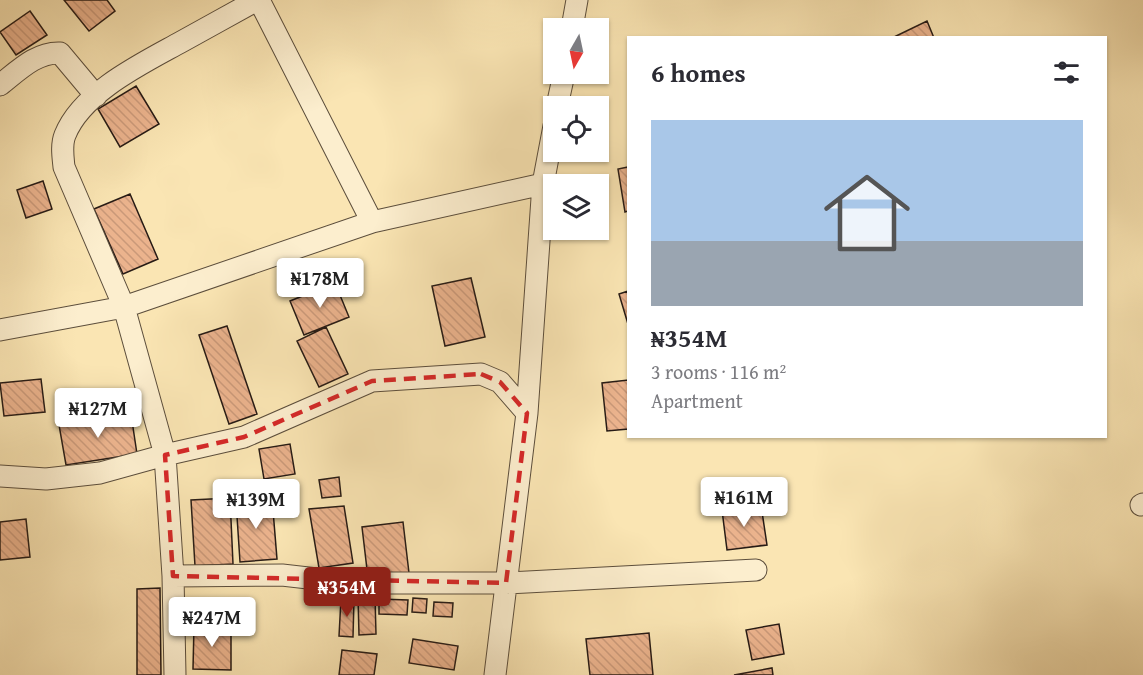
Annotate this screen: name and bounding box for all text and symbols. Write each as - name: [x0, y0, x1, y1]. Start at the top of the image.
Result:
- north arrow: [543, 18, 609, 84]
- map controls: [543, 18, 609, 240]
- text: 6 homes: [651, 53, 746, 92]
- icon: filters: [1050, 56, 1083, 89]
- button: locate: [543, 96, 609, 162]
- icon: home: [813, 159, 921, 267]
- button: layers: [543, 174, 609, 240]
- pin: ₦178M: [278, 258, 362, 309]
- text: ₦178M: [291, 263, 349, 292]
- text: ₦354M: [651, 318, 727, 357]
- text: 3 rooms · 116 m²: [651, 357, 786, 386]
- text: Apartment: [651, 386, 743, 415]
- pin: ₦127M: [56, 388, 140, 439]
- text: ₦127M: [69, 393, 127, 422]
- pin: ₦161M: [702, 477, 786, 528]
- pin: ₦139M: [214, 479, 298, 530]
- text: ₦161M: [715, 482, 773, 511]
- text: ₦139M: [227, 484, 285, 513]
- pin: ₦354M: [305, 567, 389, 618]
- text: ₦354M: [318, 572, 376, 601]
- pin: ₦247M: [170, 597, 254, 648]
- text: ₦247M: [183, 602, 241, 631]

